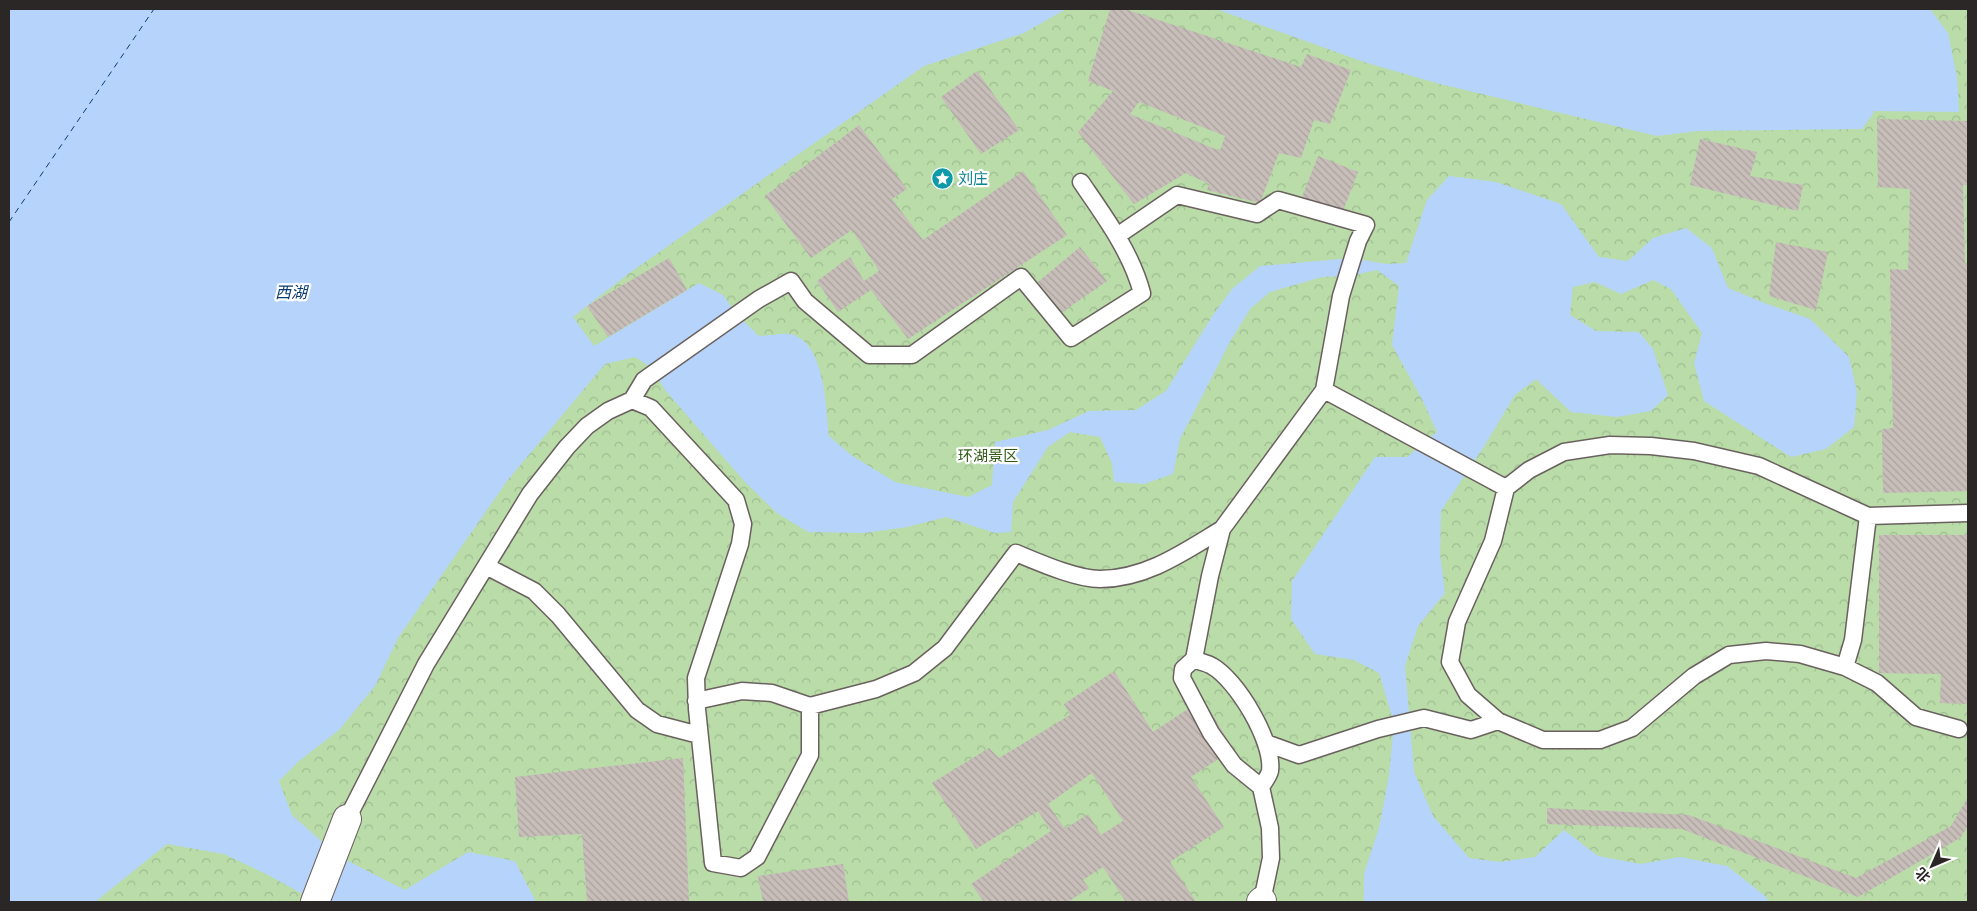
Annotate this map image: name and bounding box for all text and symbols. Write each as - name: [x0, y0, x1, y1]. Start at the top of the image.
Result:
- place icon: 刘庄: [930, 167, 954, 191]
- place label: 刘庄: [958, 170, 988, 190]
- water label: 西湖: [275, 284, 310, 304]
- park label: 环湖景区: [958, 448, 1018, 467]
- north arrow: [1907, 841, 1957, 891]
- text: 北: [1913, 863, 1935, 885]

